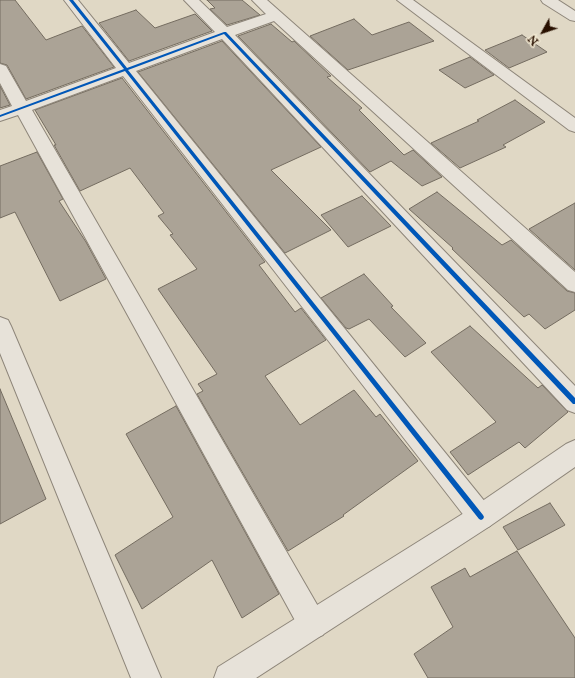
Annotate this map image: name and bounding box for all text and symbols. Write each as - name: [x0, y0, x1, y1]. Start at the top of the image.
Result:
- north arrow: [523, 12, 563, 52]
- text: N: [525, 32, 541, 48]

